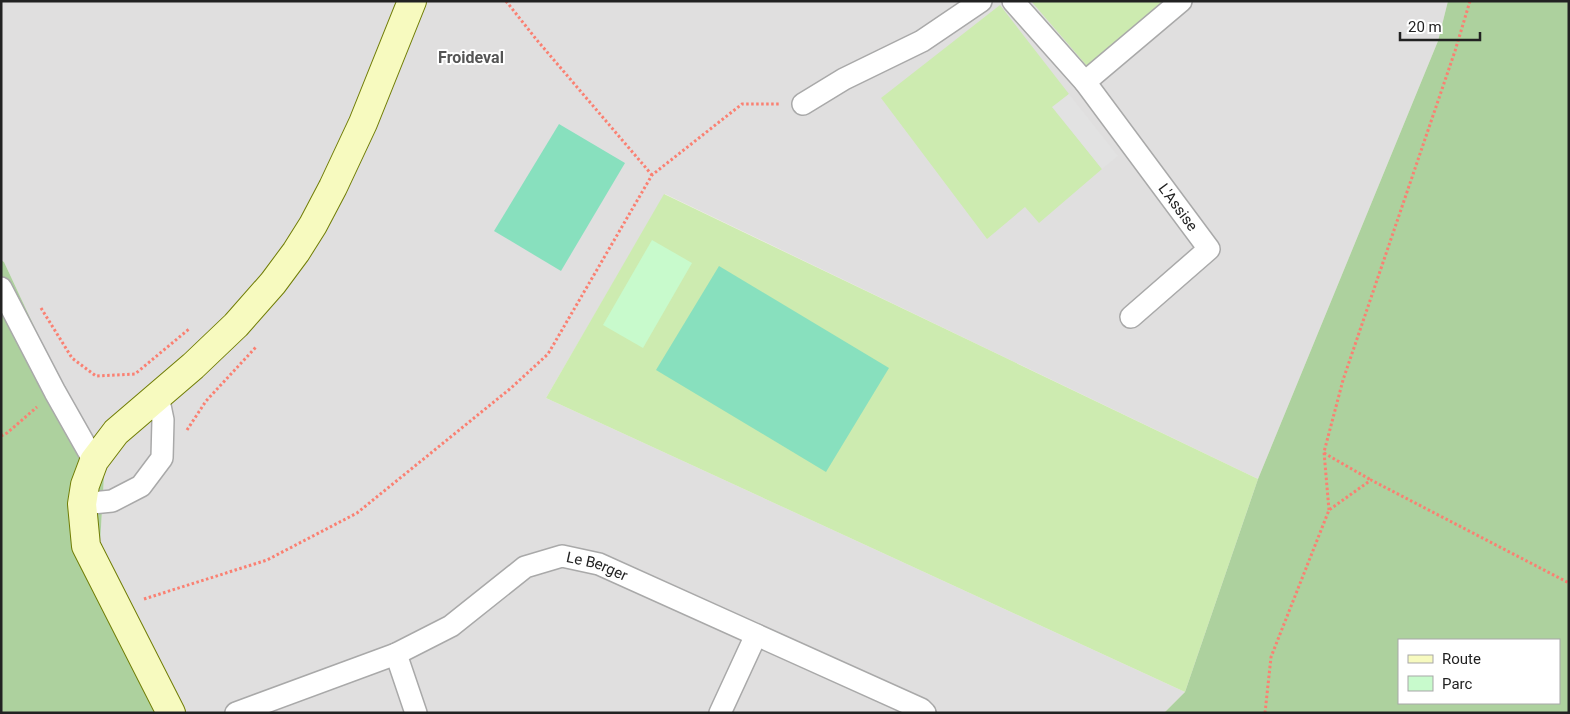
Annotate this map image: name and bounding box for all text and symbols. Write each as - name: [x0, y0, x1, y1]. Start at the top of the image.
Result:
- scale bar: [1400, 10, 1480, 42]
- text: 20 m: [1408, 18, 1442, 36]
- district label: Froideval: [438, 48, 504, 67]
- street label: L'Assise: [1155, 180, 1201, 235]
- street label: Le Berger: [565, 548, 630, 585]
- legend: [1398, 639, 1560, 704]
- text: Route: [1442, 650, 1481, 668]
- text: Parc: [1442, 675, 1472, 693]

